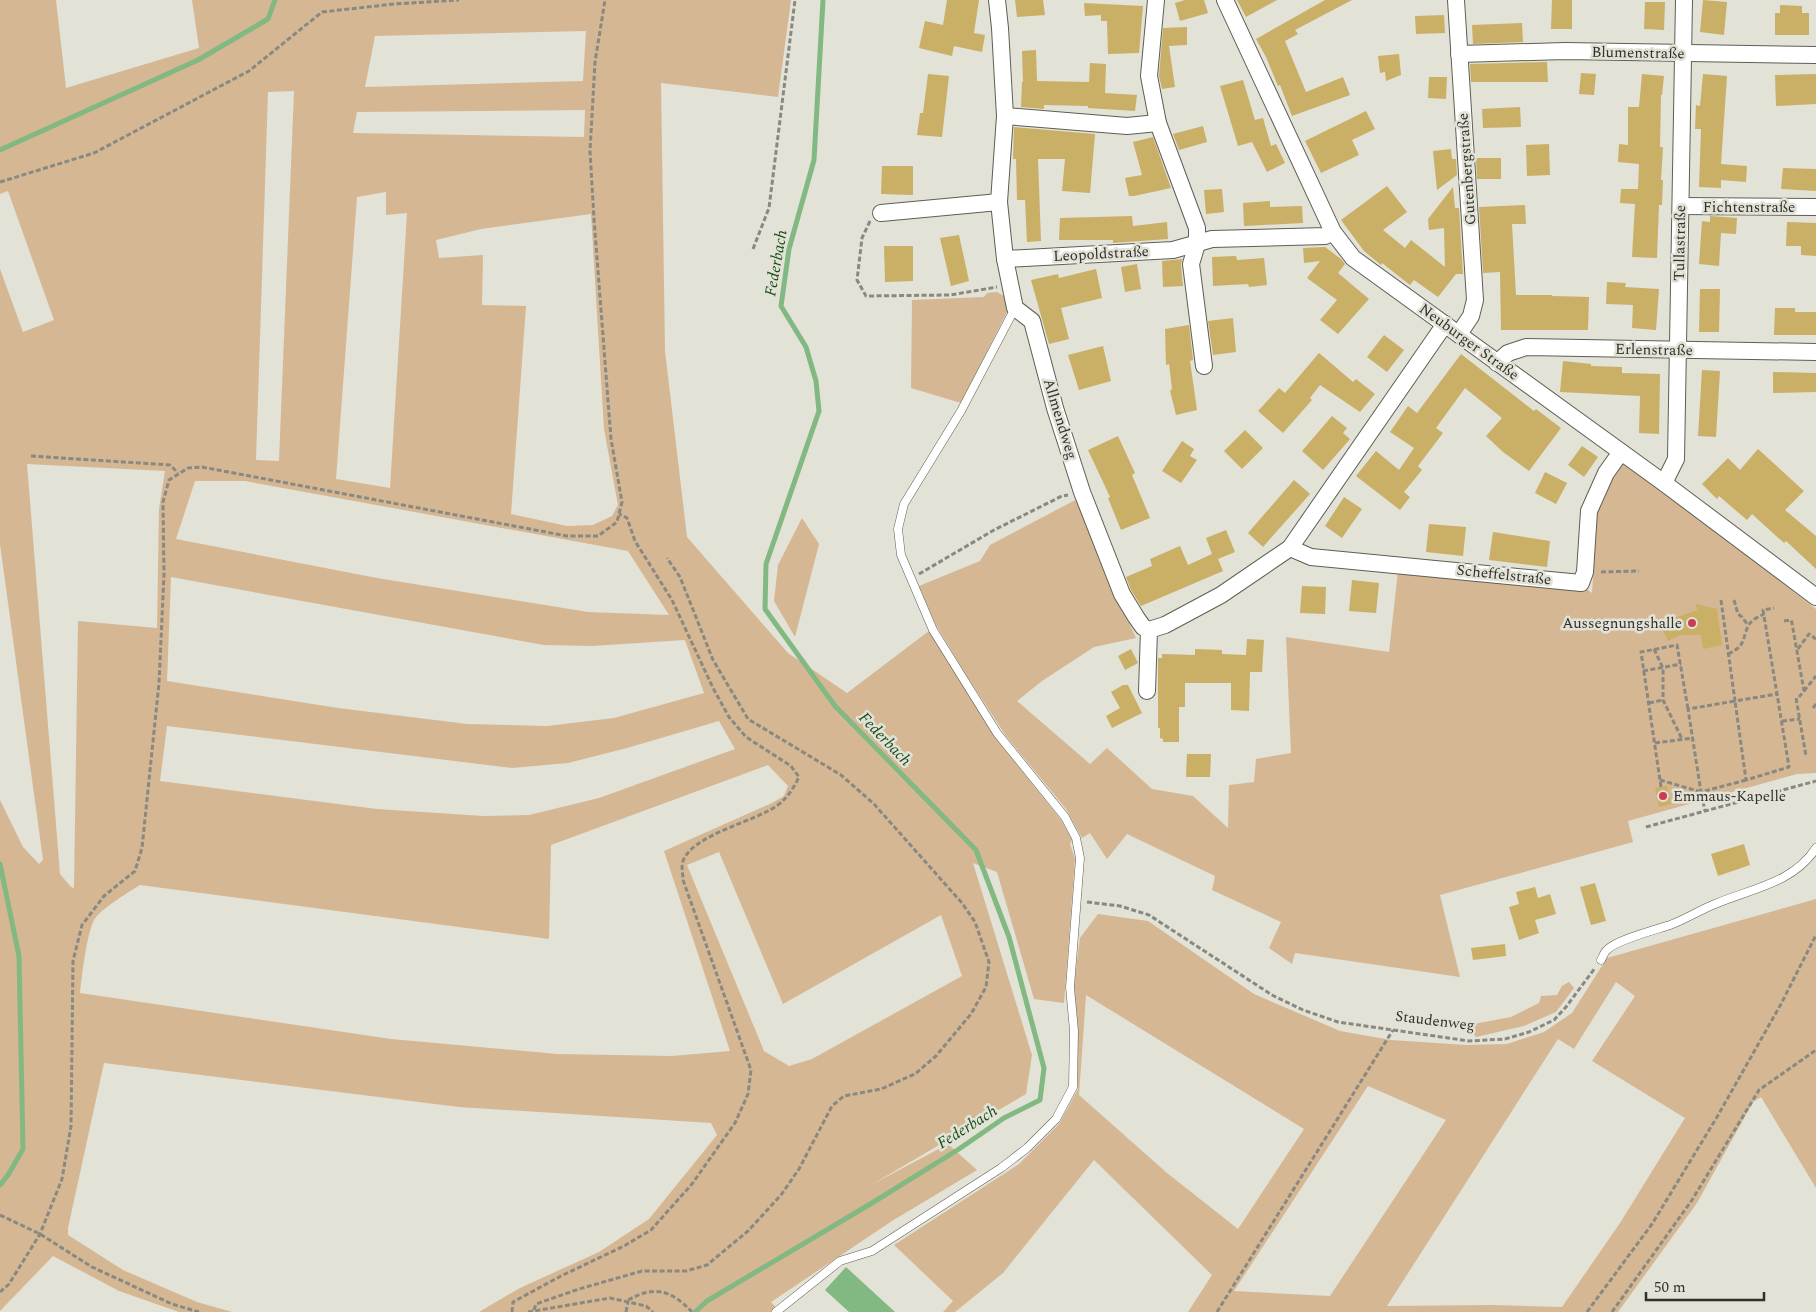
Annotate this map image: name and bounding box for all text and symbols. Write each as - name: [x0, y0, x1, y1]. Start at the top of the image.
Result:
- street label: Blumenstraße: [1591, 41, 1685, 65]
- street label: Gutenbergstraße: [1452, 112, 1482, 226]
- street label: Fichtenstraße: [1703, 196, 1795, 219]
- street label: Tullastraße: [1668, 205, 1692, 281]
- water label: Federbach: [758, 228, 794, 298]
- street label: Leopoldstraße: [1053, 240, 1149, 268]
- street label: Neuburger Straße: [1414, 298, 1524, 386]
- street label: Erlenstraße: [1615, 338, 1693, 362]
- street label: Allmendweg: [1037, 375, 1083, 463]
- street label: Scheffelstraße: [1456, 559, 1552, 591]
- place label: Aussegnungshalle: [1562, 612, 1682, 635]
- marker: Aussegnungshalle: [1686, 617, 1698, 629]
- water label: Federbach: [853, 706, 917, 772]
- place label: Emmaus-Kapelle: [1673, 785, 1786, 808]
- marker: Emmaus-Kapelle: [1657, 790, 1669, 802]
- street label: Staudenweg: [1394, 1005, 1476, 1037]
- water label: Federbach: [932, 1099, 1002, 1155]
- scale bar: [1646, 1270, 1764, 1302]
- text: 50 m: [1654, 1276, 1686, 1299]

